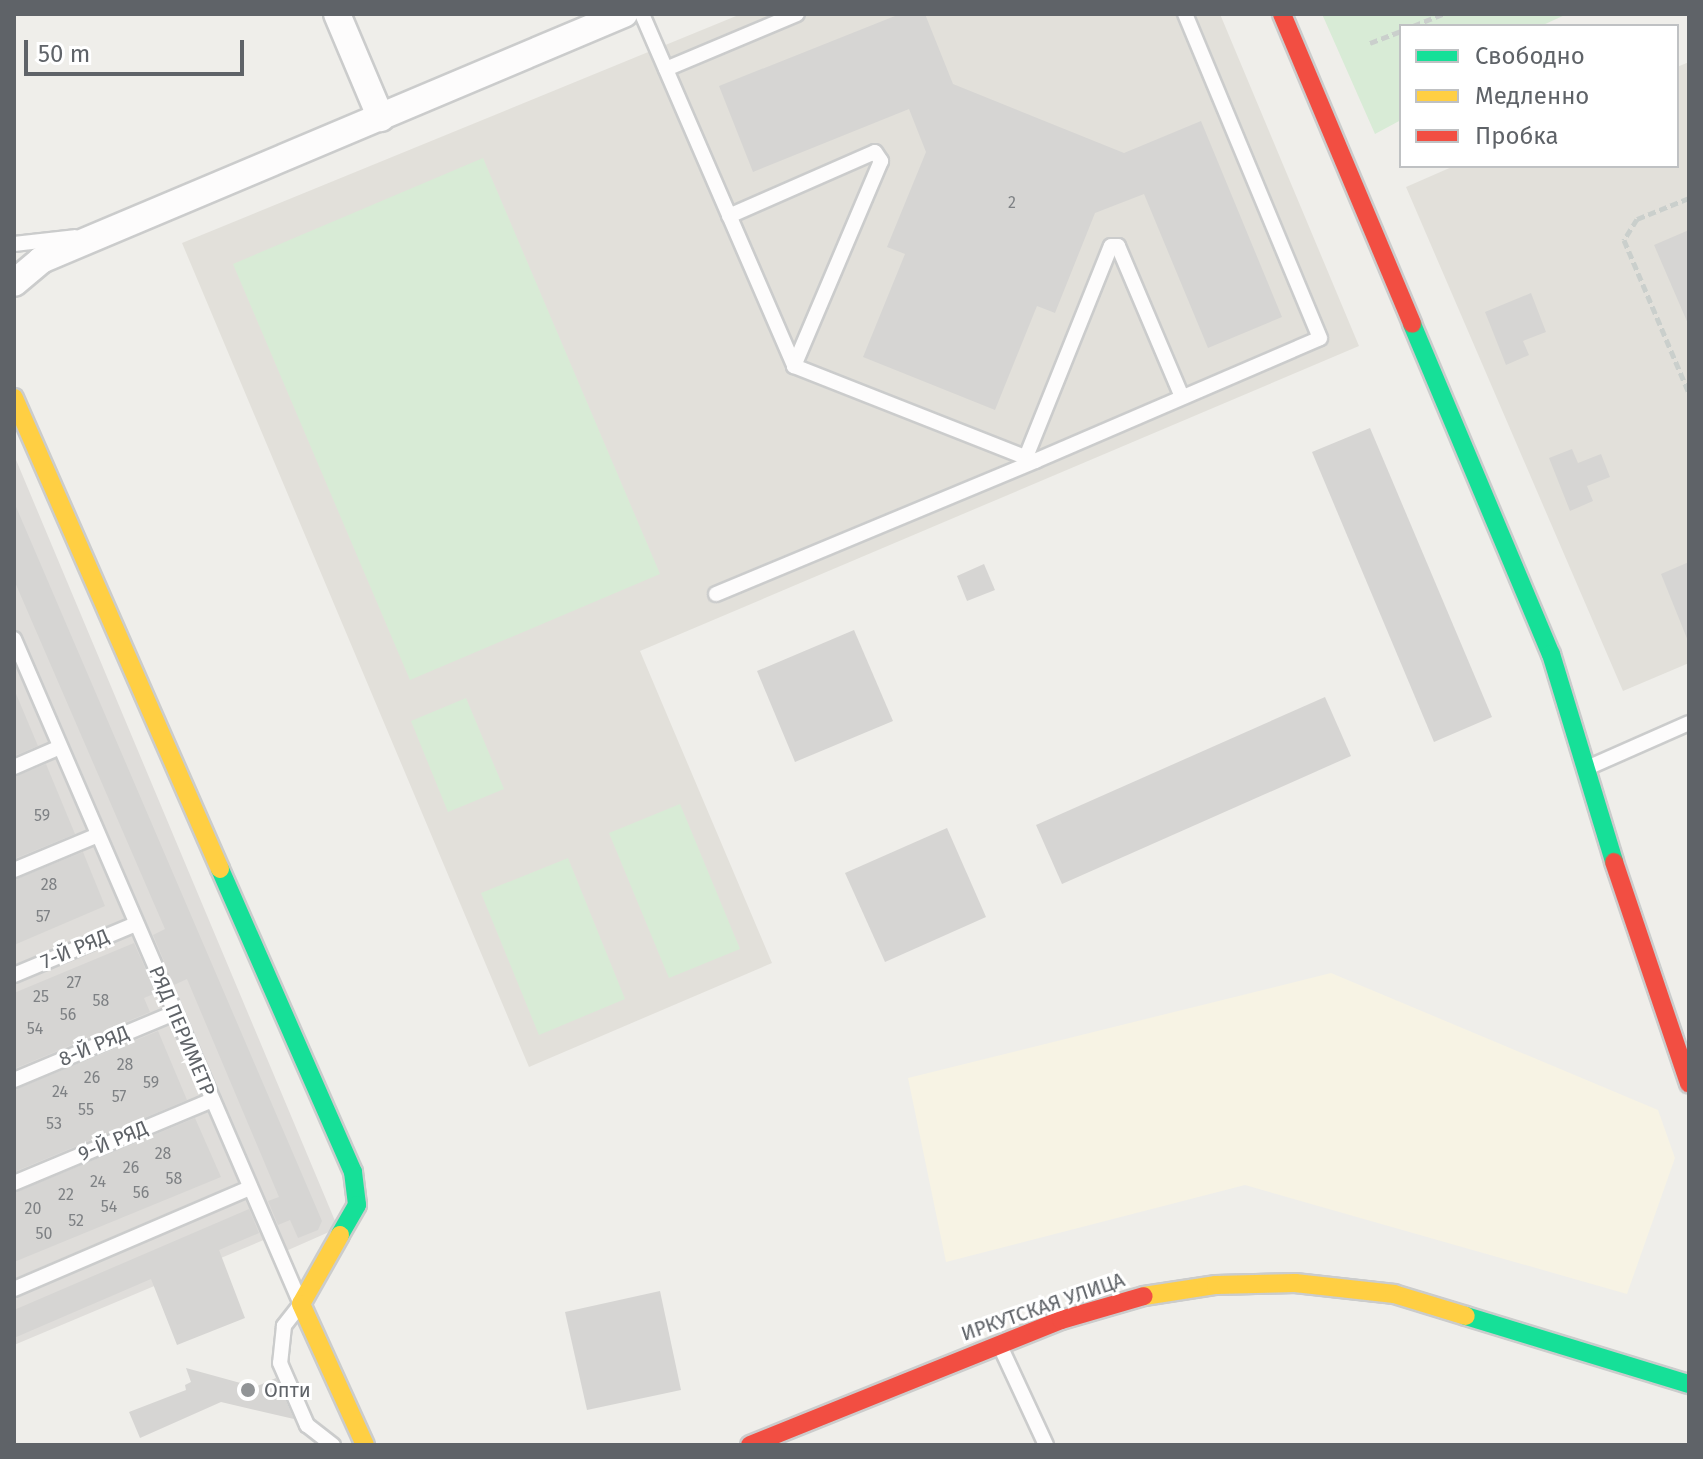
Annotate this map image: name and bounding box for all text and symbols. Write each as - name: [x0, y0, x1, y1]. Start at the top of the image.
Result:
- scale bar: [28, 24, 248, 74]
- legend: [1399, 24, 1679, 168]
- text: 50 m: [38, 40, 90, 68]
- text: Свободно: [1475, 42, 1585, 70]
- text: Медленно: [1475, 82, 1589, 110]
- text: Пробка: [1475, 122, 1559, 150]
- house number: 2: [1008, 193, 1016, 213]
- house number: 59: [34, 806, 50, 826]
- house number: 28: [41, 875, 57, 895]
- house number: 57: [36, 907, 50, 927]
- street label: 7-Й РЯД: [37, 924, 113, 974]
- street label: РЯД ПЕРИМЕТР: [144, 962, 220, 1100]
- house number: 27: [67, 973, 81, 993]
- house number: 25: [33, 987, 49, 1007]
- house number: 58: [93, 991, 109, 1011]
- house number: 56: [60, 1005, 76, 1025]
- house number: 54: [27, 1019, 43, 1039]
- street label: 8-Й РЯД: [55, 1020, 133, 1072]
- house number: 28: [117, 1055, 133, 1075]
- house number: 26: [84, 1068, 100, 1088]
- house number: 59: [143, 1073, 159, 1093]
- house number: 24: [52, 1082, 68, 1102]
- house number: 57: [112, 1087, 126, 1107]
- house number: 55: [78, 1100, 94, 1120]
- house number: 53: [46, 1114, 62, 1134]
- street label: 9-Й РЯД: [74, 1116, 152, 1166]
- house number: 28: [155, 1144, 171, 1164]
- house number: 26: [123, 1158, 139, 1178]
- house number: 58: [166, 1169, 182, 1189]
- house number: 24: [90, 1172, 106, 1192]
- house number: 56: [133, 1183, 149, 1203]
- house number: 22: [58, 1185, 74, 1205]
- house number: 54: [101, 1197, 117, 1217]
- house number: 20: [25, 1199, 41, 1219]
- house number: 52: [68, 1211, 84, 1231]
- house number: 50: [36, 1224, 52, 1244]
- street label: ИРКУТСКАЯ УЛИЦА: [958, 1268, 1128, 1346]
- place label: Опти: [264, 1378, 311, 1402]
- marker: Опти: [239, 1381, 257, 1399]

